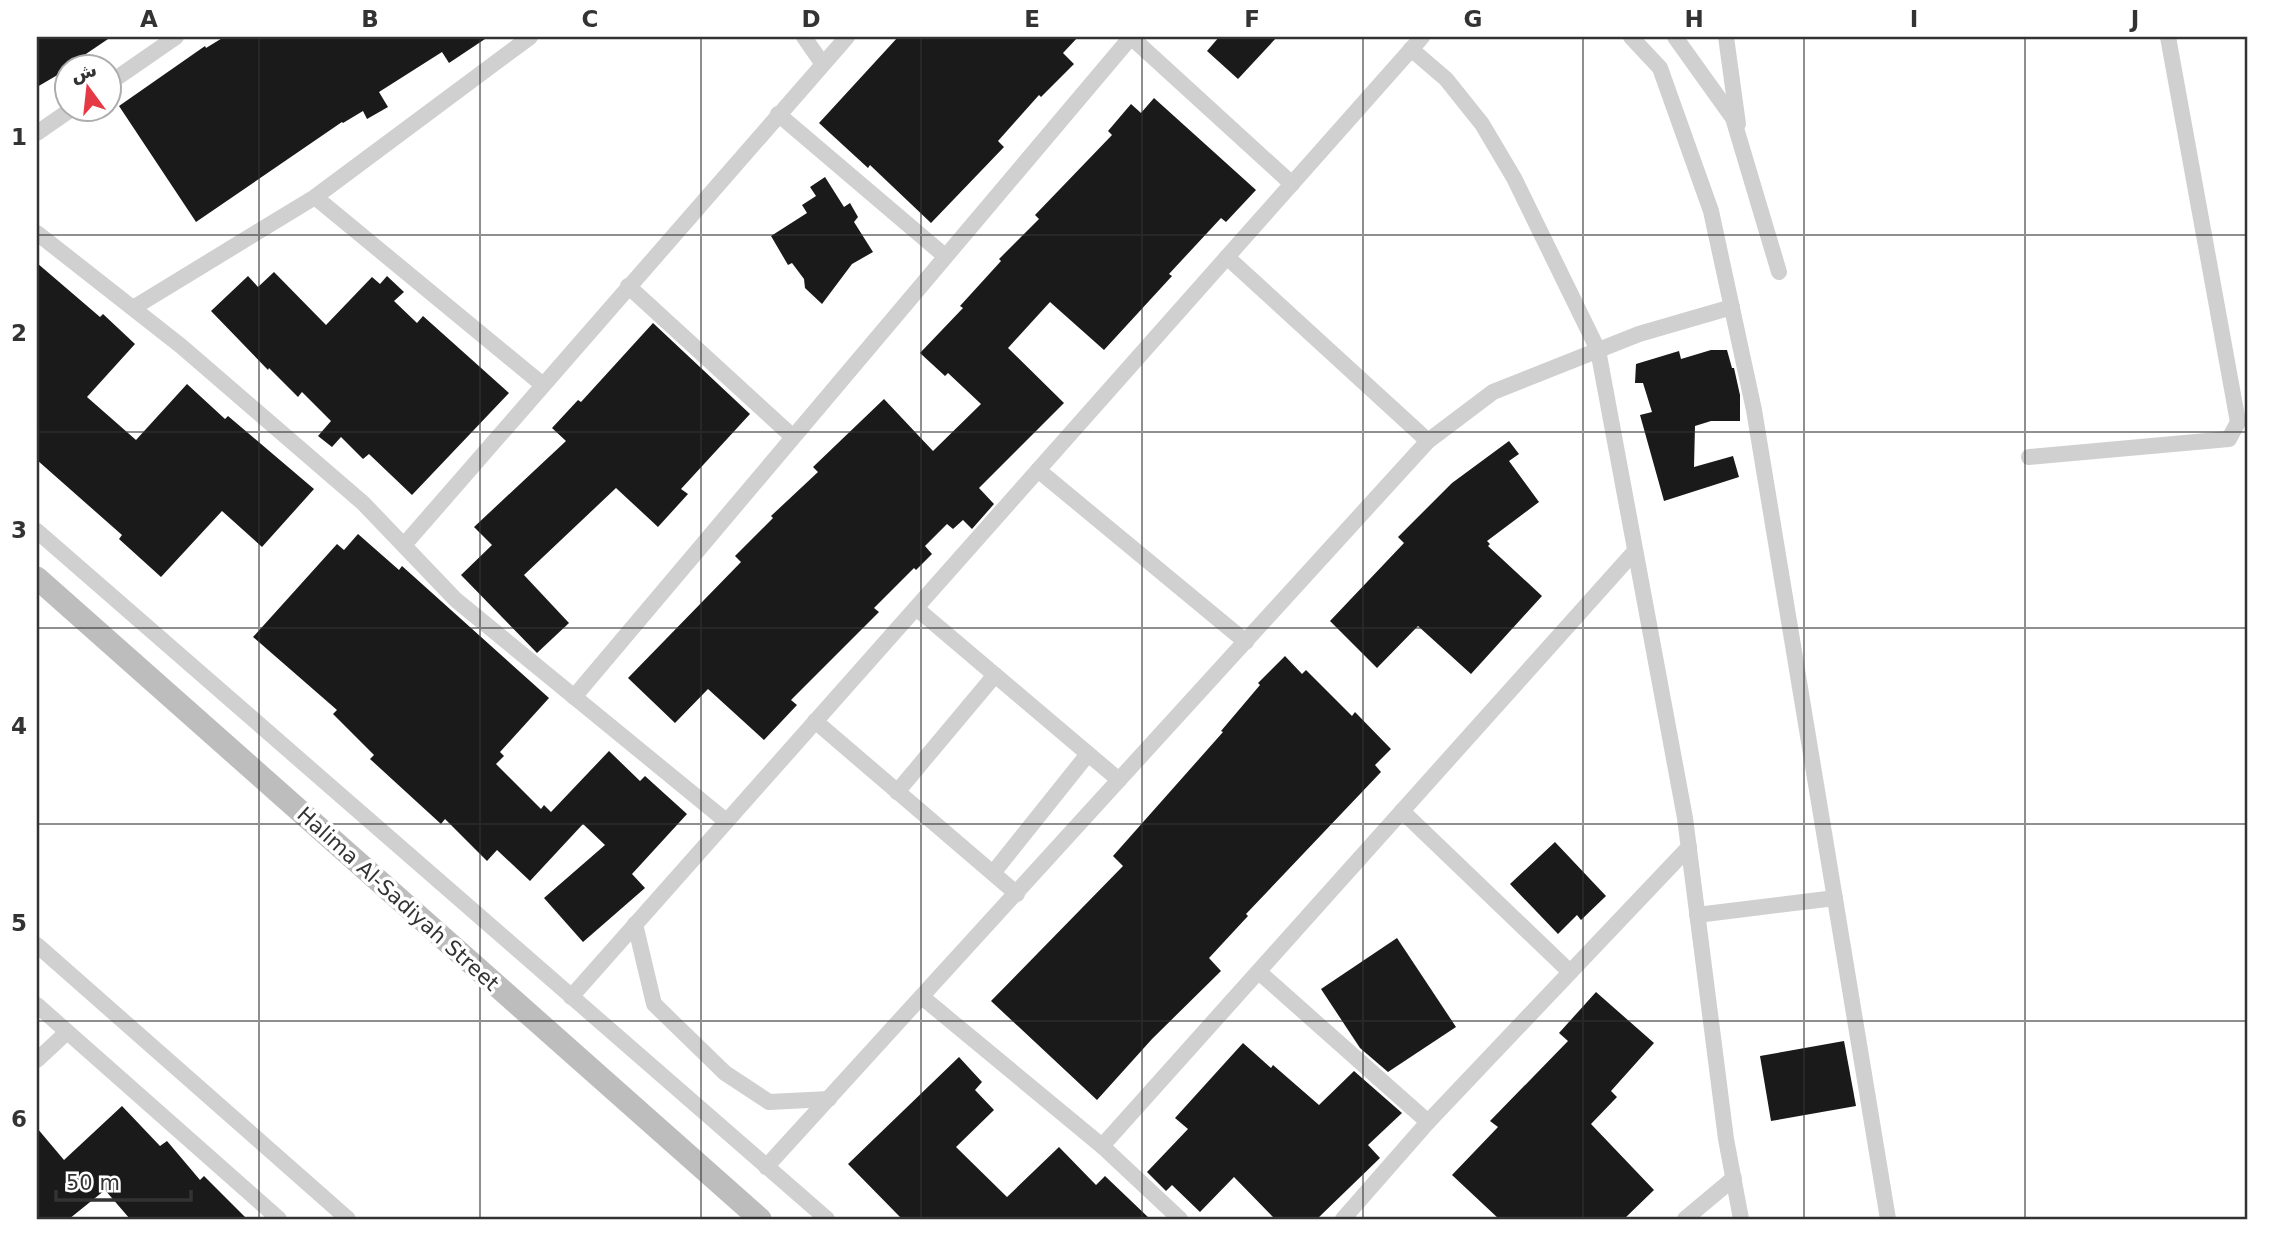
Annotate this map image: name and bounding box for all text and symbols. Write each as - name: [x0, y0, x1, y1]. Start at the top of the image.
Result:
- text: A: [140, 6, 158, 32]
- text: B: [361, 6, 379, 32]
- text: C: [582, 6, 598, 32]
- text: D: [801, 6, 821, 32]
- text: E: [1024, 6, 1040, 32]
- text: F: [1244, 6, 1260, 32]
- text: G: [1464, 6, 1482, 32]
- text: H: [1684, 6, 1704, 32]
- text: I: [1910, 6, 1918, 32]
- text: J: [2129, 6, 2139, 32]
- north arrow: [52, 52, 122, 122]
- text: ش: [68, 58, 99, 87]
- text: 1: [11, 124, 27, 150]
- text: 2: [11, 320, 27, 346]
- text: 3: [11, 517, 27, 543]
- text: 4: [11, 713, 27, 739]
- street label: Halima Al-Sadiyah Street: [292, 802, 504, 996]
- text: 5: [11, 910, 27, 936]
- text: 6: [11, 1106, 27, 1132]
- scale bar: [56, 1158, 191, 1202]
- text: 50 m: [66, 1171, 120, 1195]

